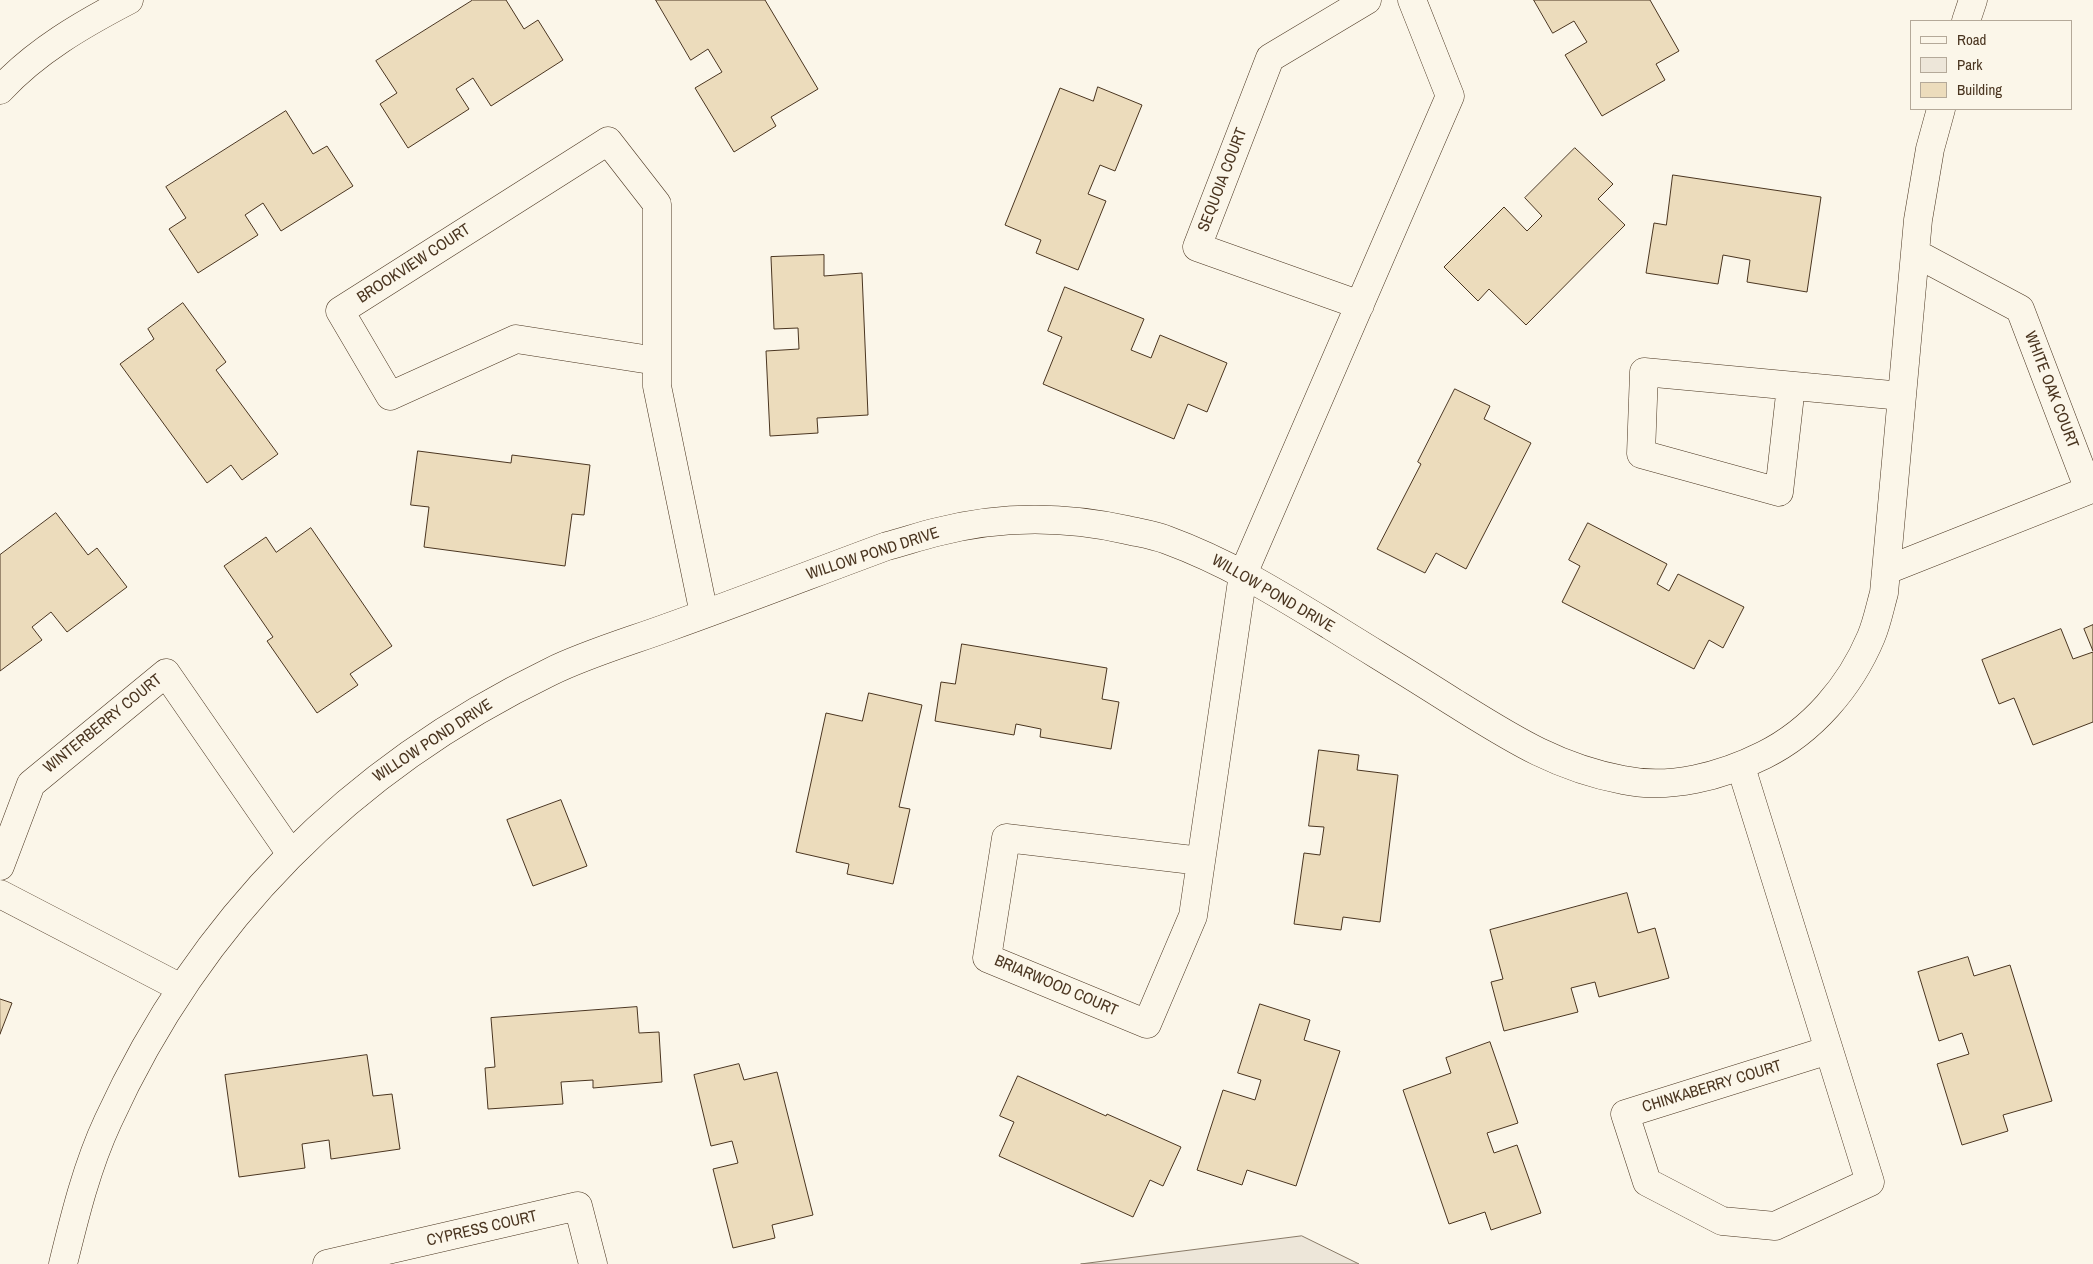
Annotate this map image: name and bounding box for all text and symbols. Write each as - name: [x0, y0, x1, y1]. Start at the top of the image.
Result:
- legend: [1910, 20, 2073, 110]
- text: Road: [1957, 29, 1986, 50]
- text: Park: [1957, 54, 1982, 75]
- text: Building: [1957, 79, 2002, 100]
- street label: SEQUOIA COURT: [1194, 125, 1252, 235]
- street label: BROOKVIEW COURT: [354, 220, 474, 308]
- street label: WHITE OAK COURT: [2020, 329, 2082, 451]
- street label: WILLOW POND DRIVE: [804, 523, 942, 585]
- street label: WILLOW POND DRIVE: [1208, 551, 1338, 637]
- street label: WINTERBERRY COURT: [40, 670, 166, 778]
- street label: WILLOW POND DRIVE: [370, 695, 496, 787]
- street label: BRIARWOOD COURT: [991, 951, 1121, 1021]
- street label: CHINKABERRY COURT: [1640, 1057, 1784, 1117]
- street label: CYPRESS COURT: [425, 1207, 539, 1251]

